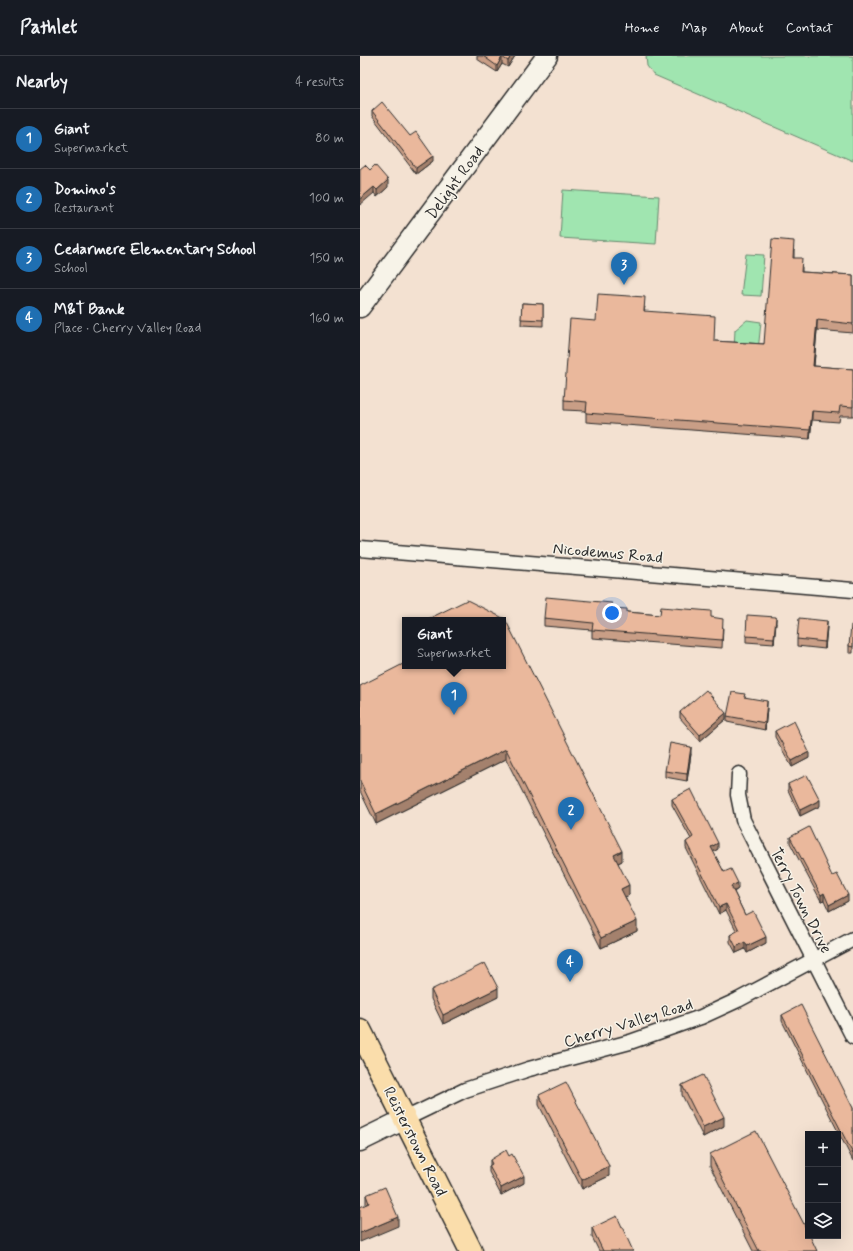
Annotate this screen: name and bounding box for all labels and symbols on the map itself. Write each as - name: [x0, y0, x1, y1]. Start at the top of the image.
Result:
- street label: Delight Road: [421, 142, 489, 224]
- pin: 3: [611, 252, 637, 285]
- street label: Nicodemus Road: [552, 538, 664, 569]
- your location: [602, 603, 622, 623]
- pin: 1: [441, 682, 467, 715]
- pin: 2: [558, 797, 584, 830]
- street label: Terry Town Drive: [765, 844, 836, 957]
- pin: 4: [557, 949, 583, 982]
- street label: Cherry Valley Road: [561, 994, 695, 1053]
- street label: Reisterstown Road: [378, 1083, 451, 1200]

